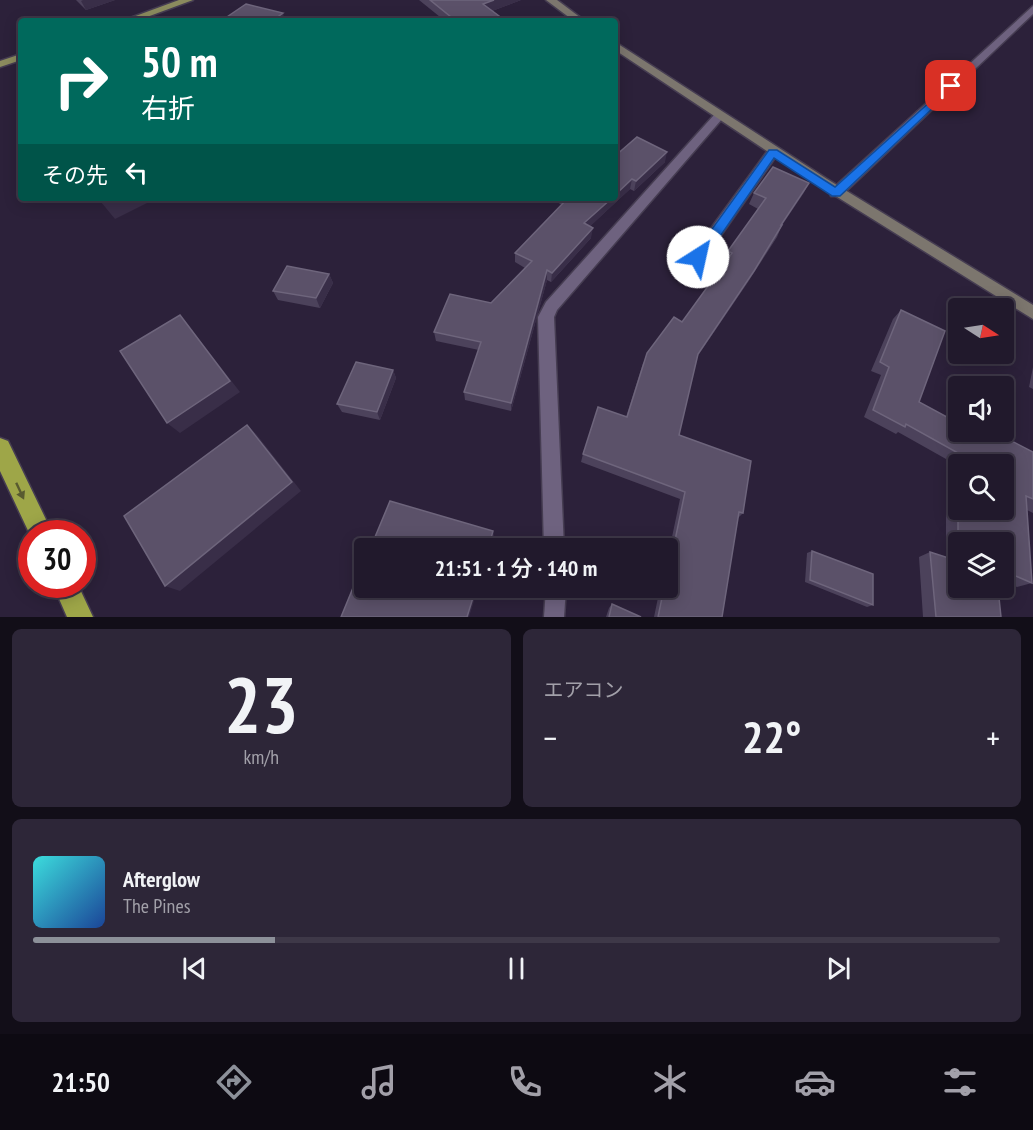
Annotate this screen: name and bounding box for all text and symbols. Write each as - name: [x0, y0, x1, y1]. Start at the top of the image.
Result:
- text: 50 m: [141, 34, 218, 89]
- icon: right: [42, 42, 120, 120]
- pin: [925, 60, 976, 111]
- icon: arrive: [934, 69, 967, 102]
- text: 右折: [141, 91, 195, 125]
- icon: left: [120, 156, 153, 189]
- text: その先: [42, 161, 108, 189]
- position arrow: [666, 225, 730, 289]
- north arrow: [948, 298, 1014, 364]
- map controls: [948, 298, 1014, 598]
- button: sound: [948, 376, 1014, 442]
- button: search: [948, 454, 1014, 520]
- one-way arrow: [16, 482, 25, 499]
- speed limit sign: 30: [18, 520, 96, 598]
- button: layers: [948, 532, 1014, 598]
- text: 21:51 · 1 分 · 140 m: [435, 554, 597, 582]
- text: 23: [224, 654, 299, 755]
- text: エアコン: [544, 677, 624, 703]
- text: 22°: [742, 707, 801, 765]
- text: −: [544, 716, 557, 759]
- text: +: [986, 716, 1000, 759]
- text: km/h: [244, 744, 279, 770]
- text: Afterglow: [123, 865, 200, 893]
- text: The Pines: [123, 893, 190, 919]
- icon: previous: [178, 952, 211, 985]
- icon: pause: [500, 952, 533, 985]
- icon: next: [822, 952, 855, 985]
- icon: directions: [213, 1061, 255, 1103]
- icon: music: [358, 1061, 400, 1103]
- icon: phone: [504, 1061, 546, 1103]
- icon: climate: [649, 1061, 691, 1103]
- icon: car: [794, 1061, 836, 1103]
- icon: filters: [939, 1061, 981, 1103]
- text: 21:50: [52, 1065, 110, 1099]

